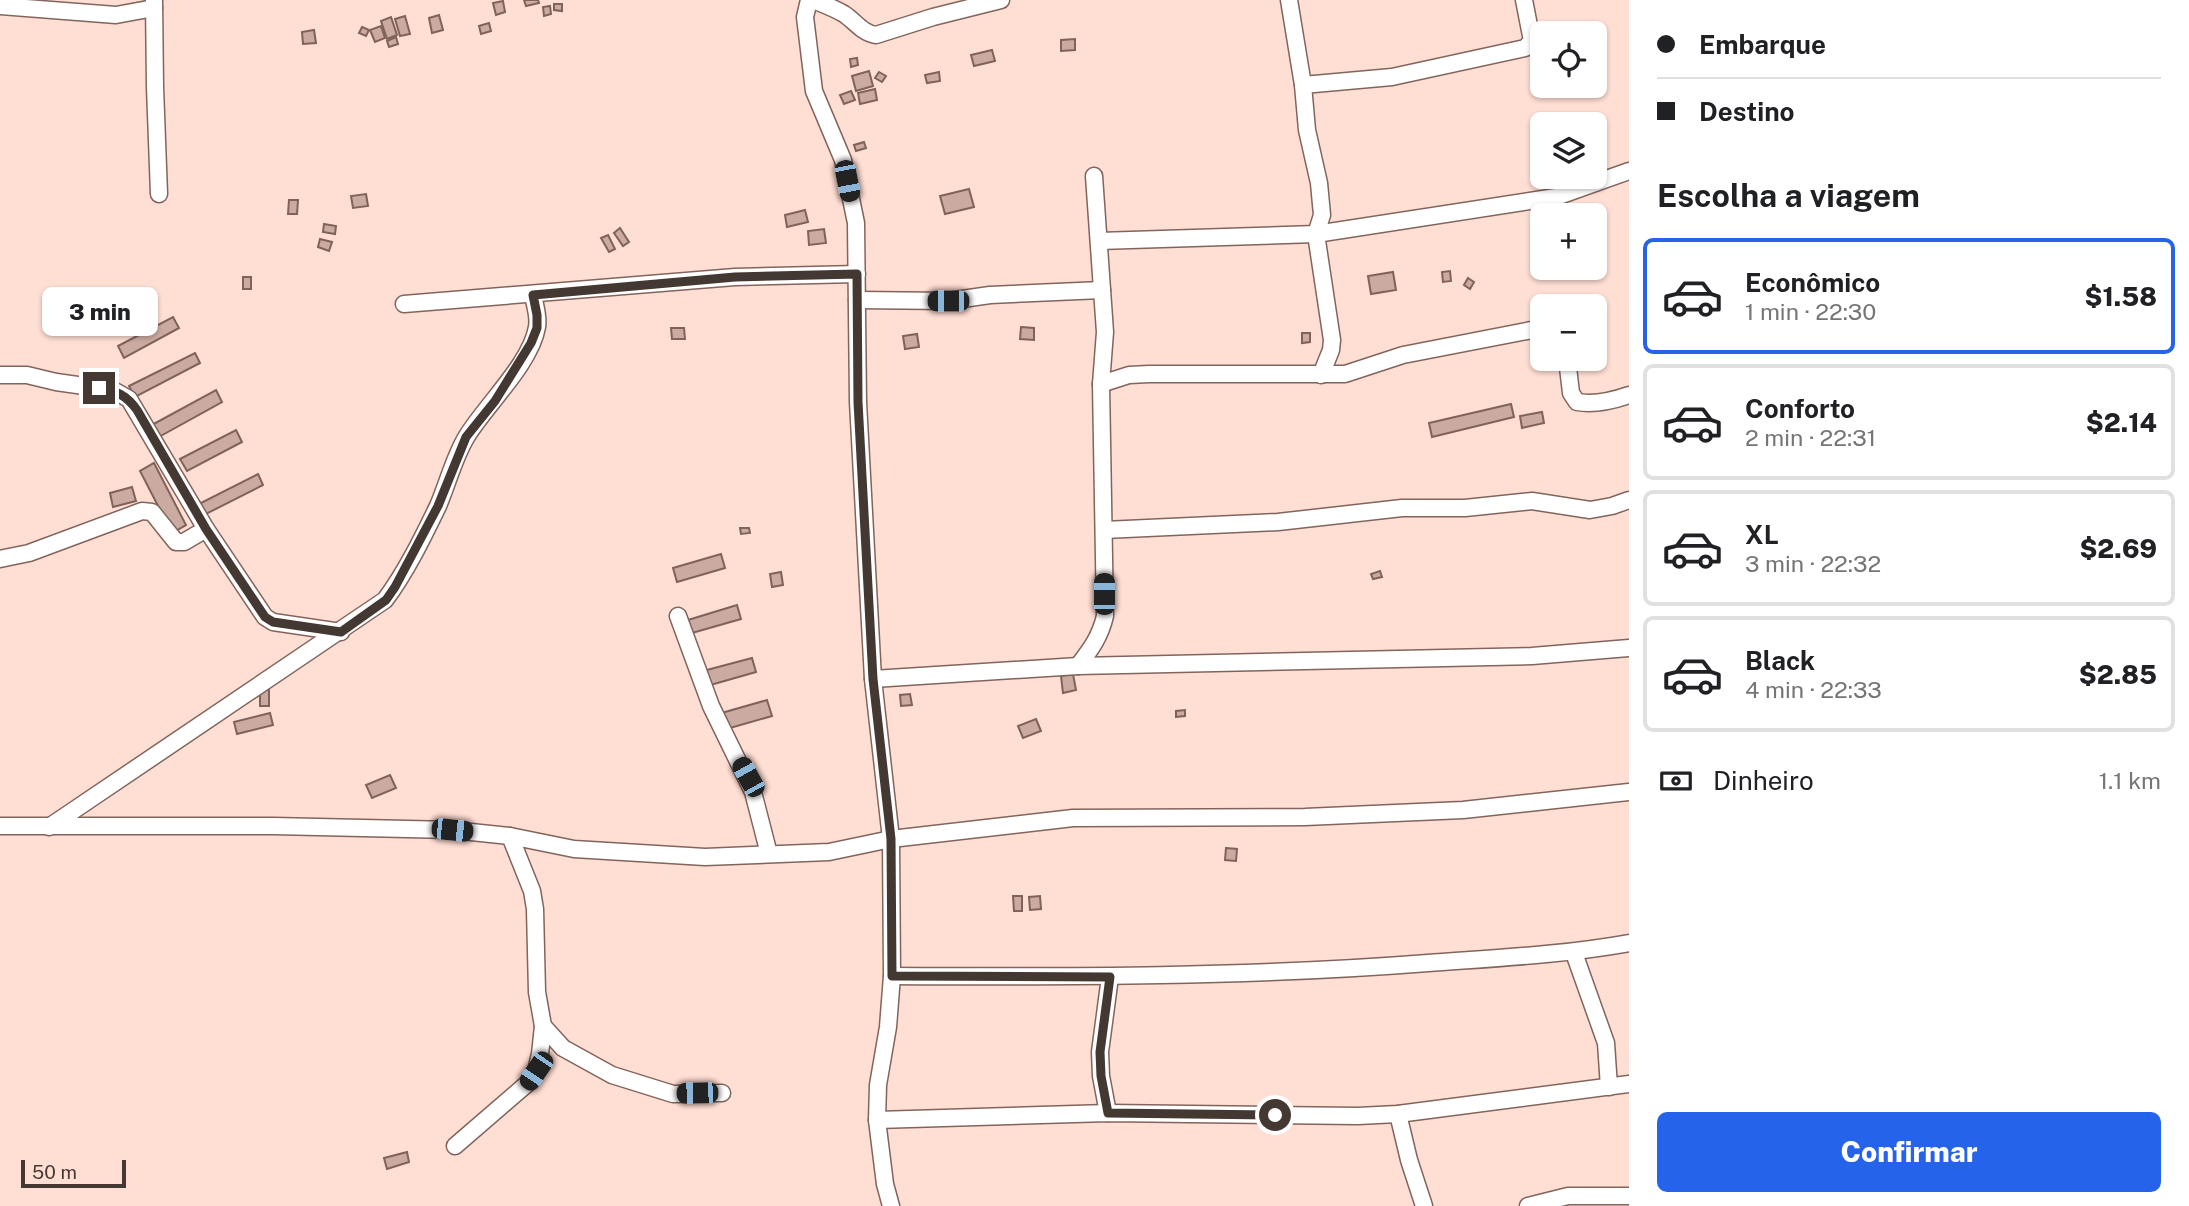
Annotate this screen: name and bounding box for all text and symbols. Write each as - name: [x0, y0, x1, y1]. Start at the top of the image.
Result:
- map controls: [1530, 21, 1607, 371]
- button: locate: [1530, 21, 1607, 98]
- text: Embarque: [1699, 29, 1826, 60]
- text: Destino: [1699, 96, 1795, 127]
- button: layers: [1530, 112, 1607, 189]
- car: [833, 158, 862, 204]
- text: Escolha a viagem: [1657, 177, 1920, 214]
- button: +: [1530, 203, 1607, 280]
- icon: car: [1661, 265, 1724, 328]
- text: Econômico: [1745, 267, 1880, 298]
- text: $1.58: [2084, 281, 2157, 312]
- callout: 3 min: [41, 286, 157, 336]
- car: [928, 291, 970, 312]
- button: −: [1530, 294, 1607, 371]
- text: 3 min: [69, 298, 131, 325]
- text: 1 min · 22:30: [1745, 298, 1876, 325]
- route end: [83, 372, 115, 404]
- icon: car: [1661, 391, 1724, 454]
- text: Conforto: [1745, 393, 1855, 424]
- text: $2.14: [2086, 407, 2157, 438]
- text: 2 min · 22:31: [1745, 424, 1876, 451]
- icon: car: [1661, 517, 1724, 580]
- text: XL: [1745, 519, 1779, 550]
- text: $2.69: [2079, 533, 2157, 564]
- text: 3 min · 22:32: [1745, 550, 1881, 577]
- car: [1094, 573, 1115, 615]
- icon: car: [1661, 643, 1724, 706]
- text: Black: [1745, 645, 1815, 676]
- text: $2.85: [2079, 659, 2157, 690]
- text: 4 min · 22:33: [1745, 676, 1882, 703]
- car: [729, 754, 768, 800]
- icon: cash: [1657, 762, 1695, 800]
- text: Dinheiro: [1713, 765, 1814, 796]
- text: 1.1 km: [2099, 767, 2161, 794]
- car: [431, 817, 474, 843]
- car: [516, 1048, 557, 1094]
- car: [676, 1082, 719, 1104]
- route start: [1259, 1099, 1291, 1131]
- button: Confirmar: [1657, 1112, 2161, 1192]
- scale bar: [21, 1157, 126, 1189]
- text: 50 m: [32, 1161, 77, 1183]

